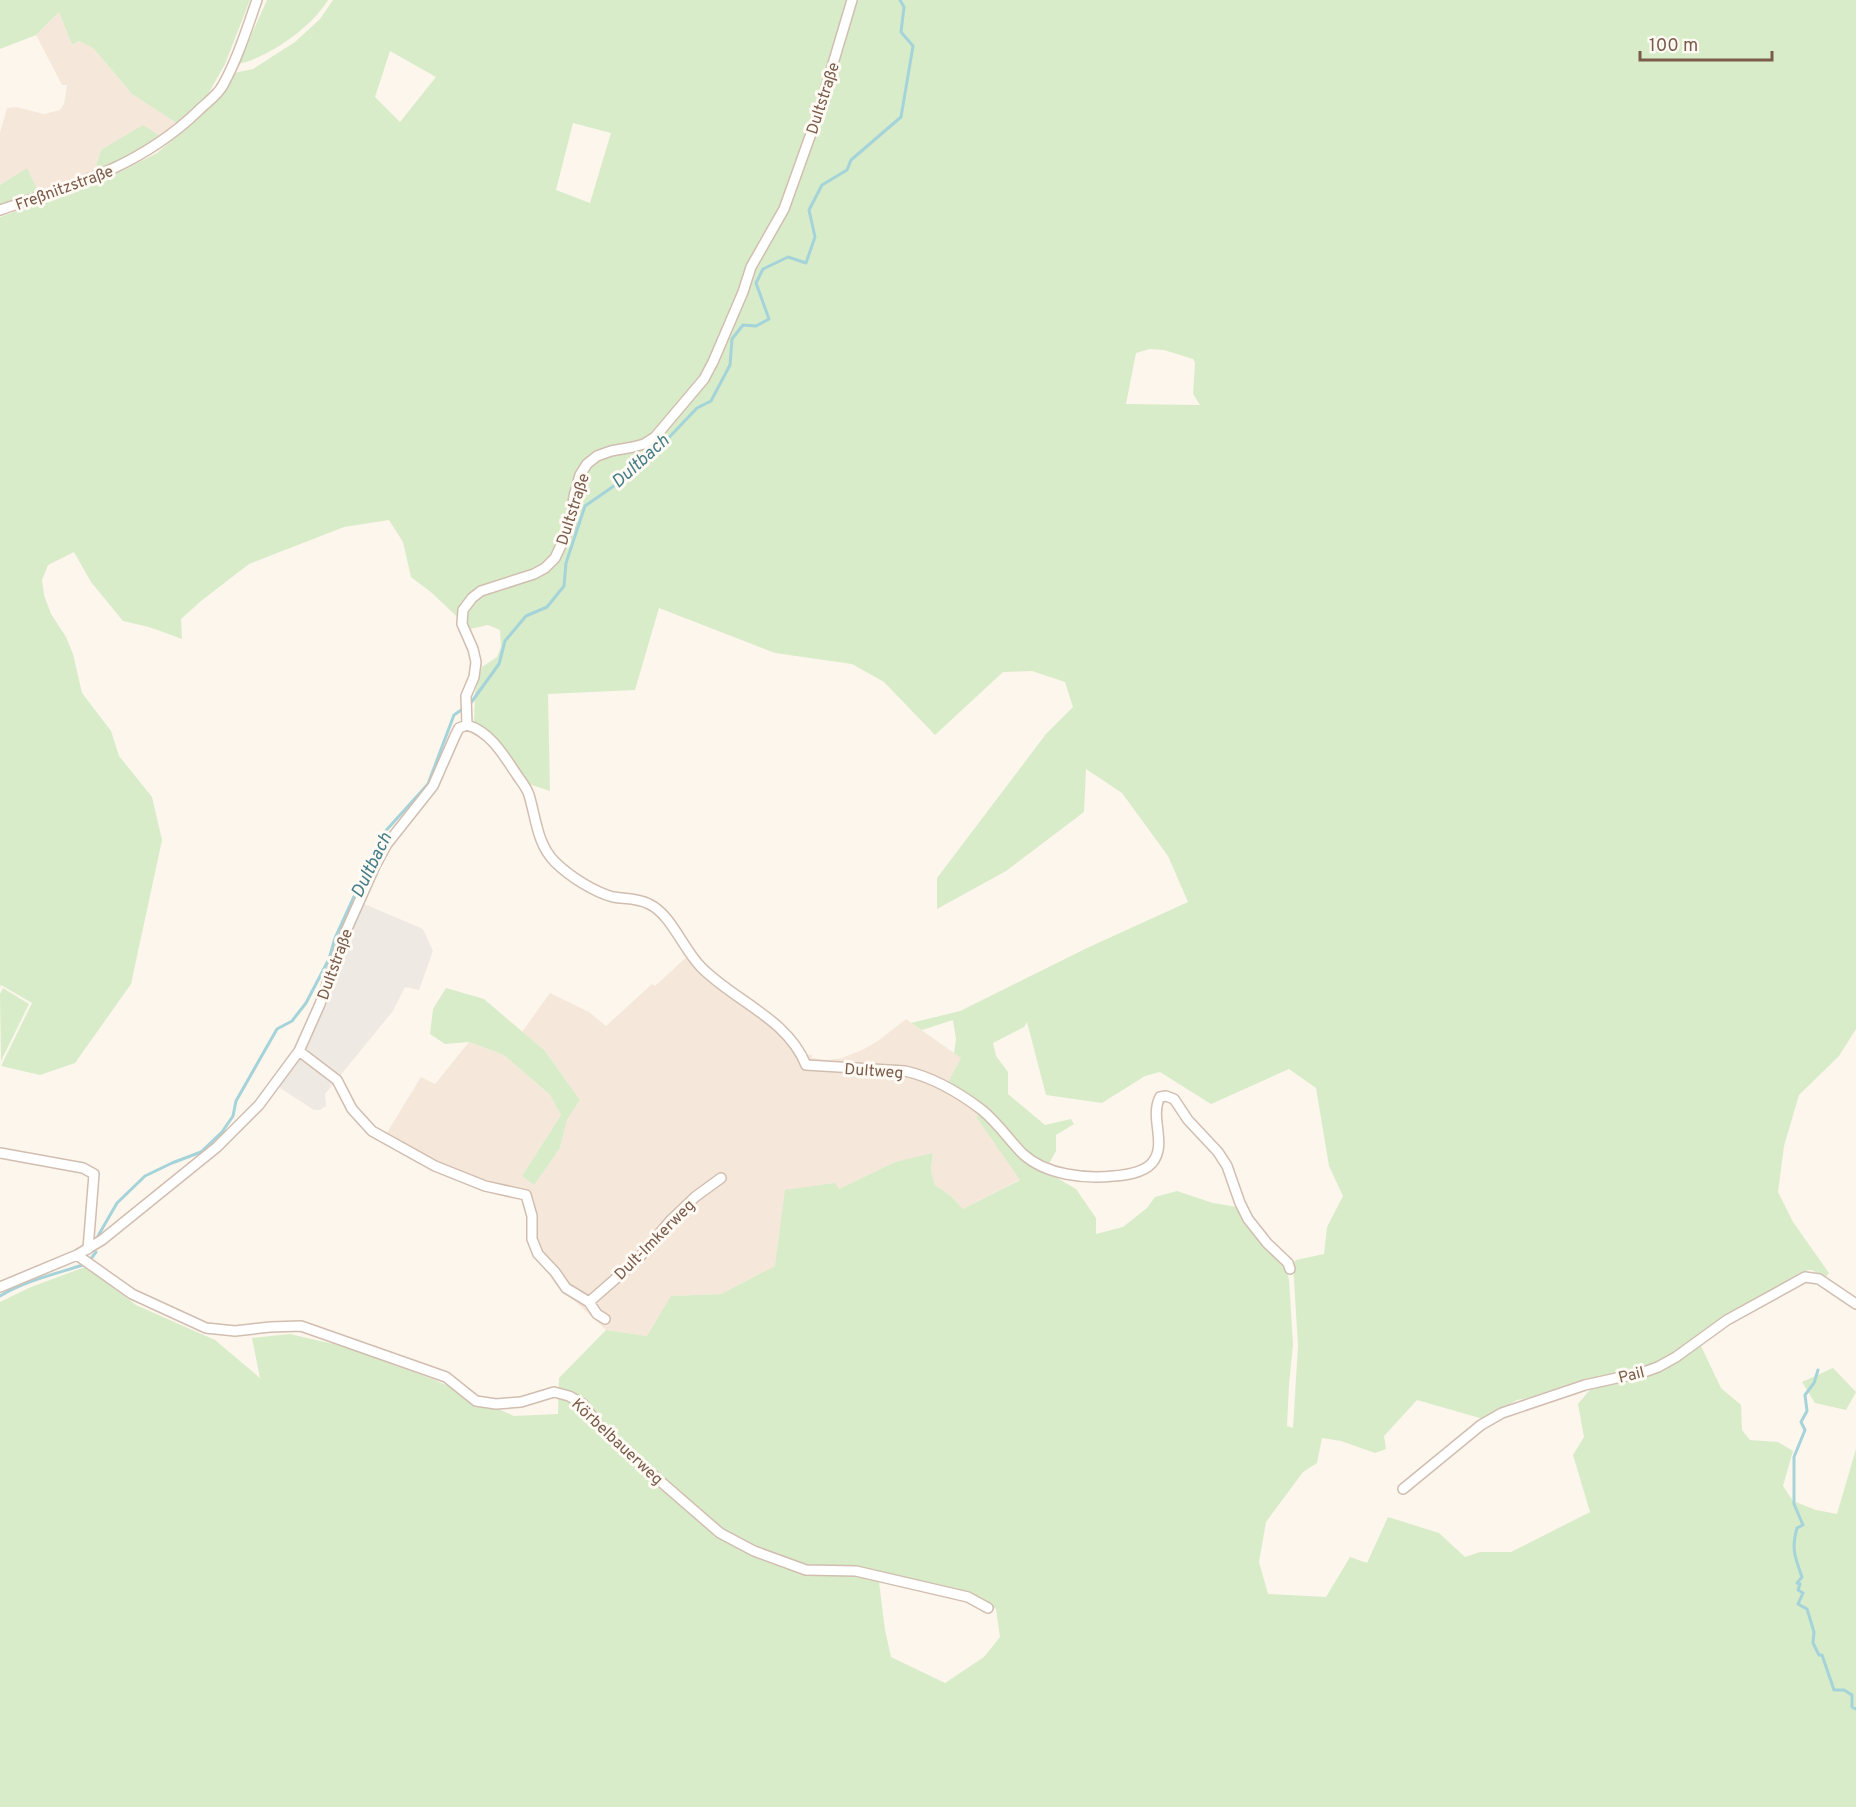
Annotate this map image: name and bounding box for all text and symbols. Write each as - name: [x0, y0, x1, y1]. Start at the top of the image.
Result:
- scale bar: [1640, 24, 1772, 62]
- text: 100 m: [1649, 35, 1698, 58]
- street label: Dultstraße: [803, 60, 845, 137]
- street label: Freßnitzstraße: [13, 162, 116, 216]
- water label: Dultbach: [607, 430, 675, 494]
- street label: Dultstraße: [553, 471, 595, 548]
- water label: Dultbach: [347, 829, 398, 902]
- street label: Dultstraße: [314, 926, 358, 1003]
- street label: Dultweg: [844, 1060, 904, 1084]
- street label: Dult-Imkerweg: [611, 1196, 700, 1285]
- street label: Pail: [1616, 1363, 1647, 1389]
- street label: Körbelbauerweg: [567, 1395, 667, 1490]

